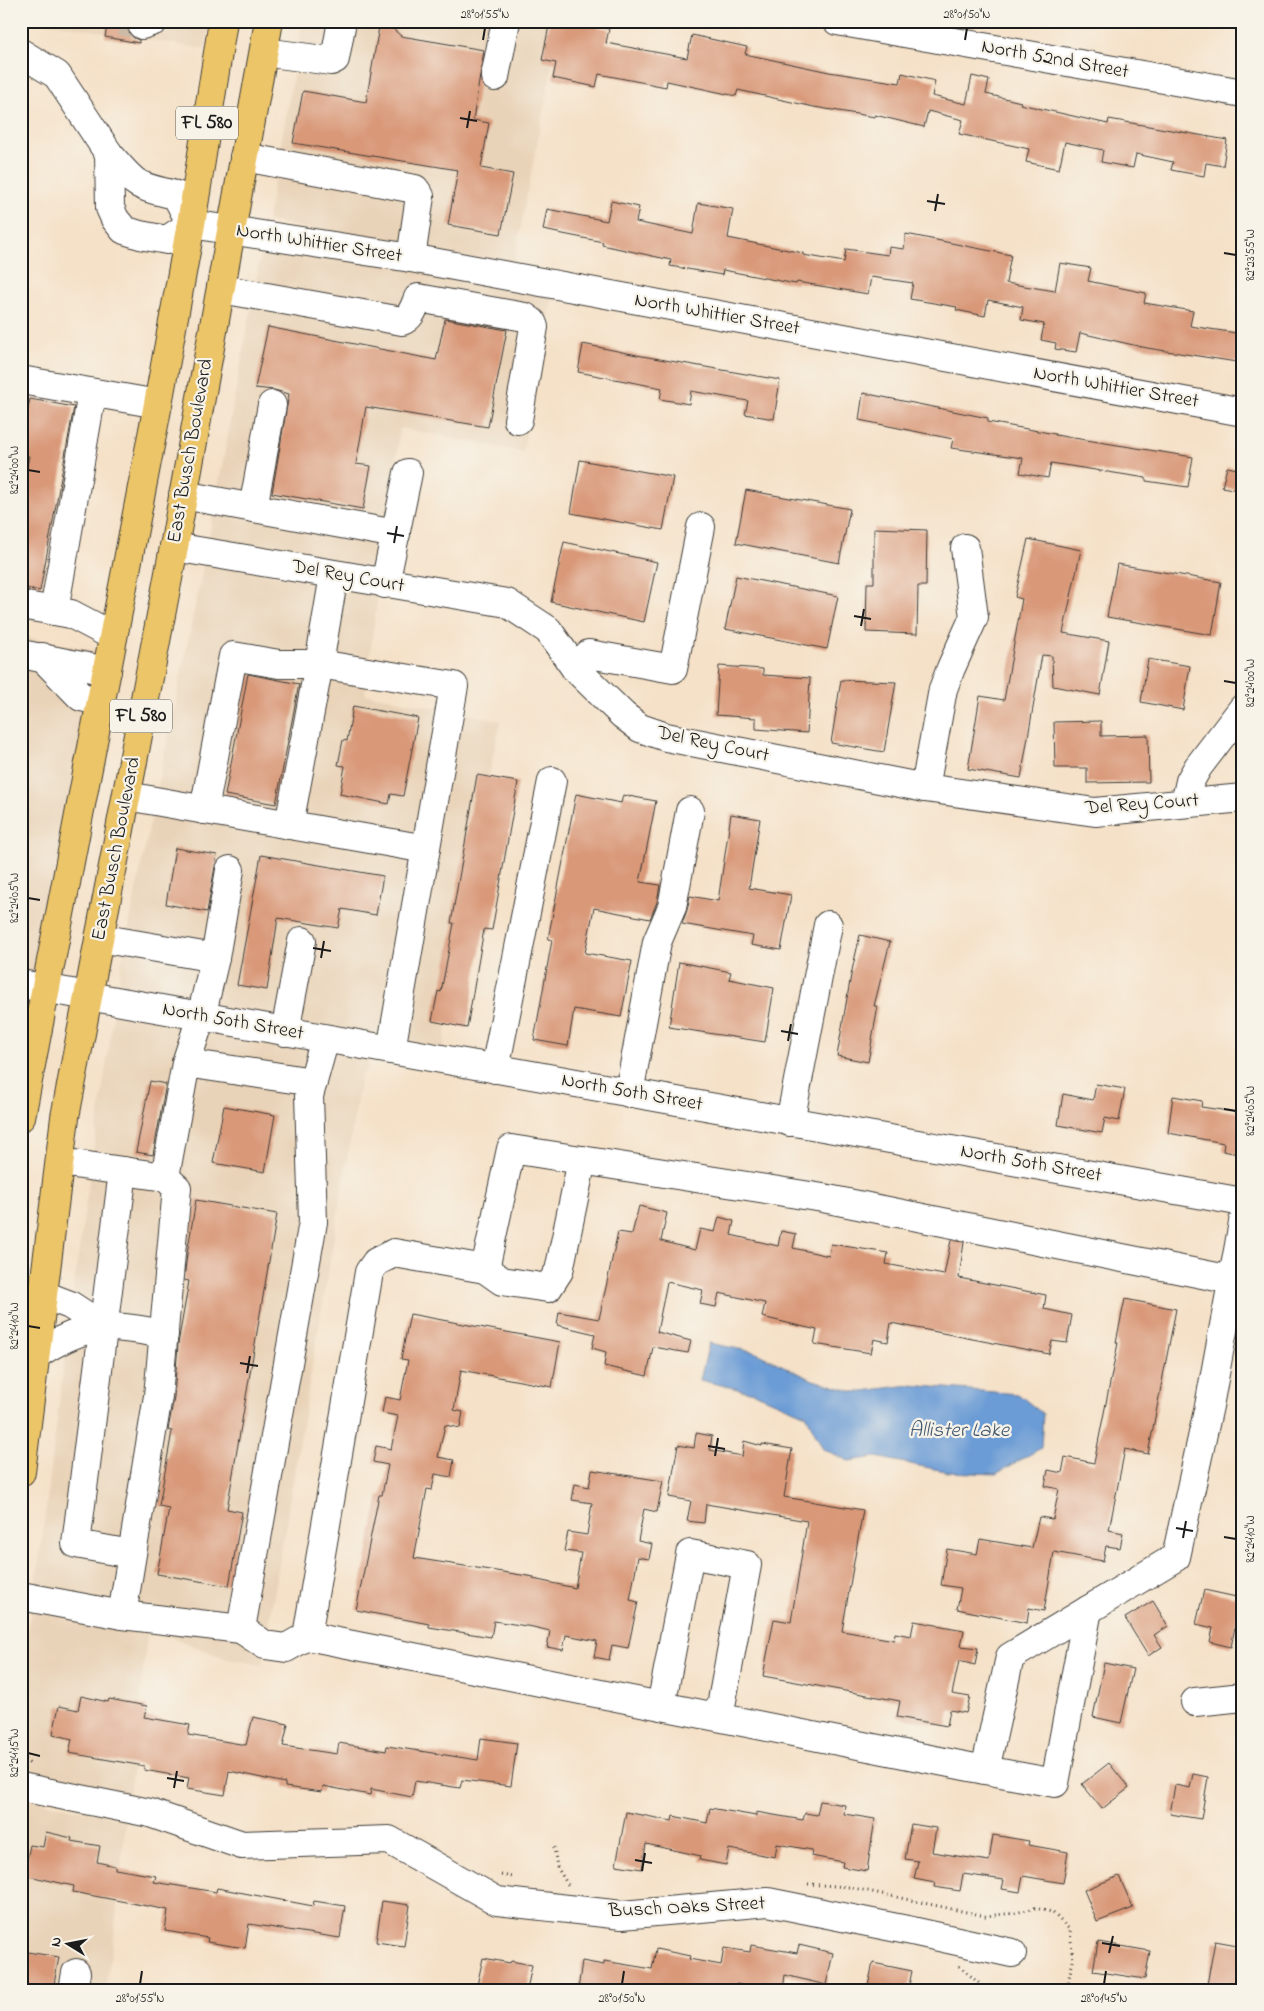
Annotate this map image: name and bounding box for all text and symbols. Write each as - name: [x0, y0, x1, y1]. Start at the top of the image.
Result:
- text: 28°01'55"N: [461, 6, 509, 24]
- text: 28°01'50"N: [944, 6, 990, 24]
- street label: North 52nd Street: [979, 33, 1131, 87]
- road number: FL 580: [176, 106, 238, 140]
- street label: North Whittier Street: [234, 217, 404, 271]
- text: 82°23'55"W: [1242, 229, 1260, 281]
- street label: North Whittier Street: [632, 286, 802, 344]
- street label: East Busch Boulevard: [161, 357, 221, 545]
- street label: North Whittier Street: [1031, 359, 1201, 417]
- text: 82°24'00"W: [6, 446, 24, 494]
- street label: Del Rey Court: [288, 553, 407, 601]
- text: 82°24'00"W: [1242, 659, 1260, 707]
- road number: FL 580: [110, 699, 172, 732]
- street label: Del Rey Court: [653, 719, 772, 771]
- street label: East Busch Boulevard: [85, 755, 149, 943]
- street label: Del Rey Court: [1083, 787, 1200, 824]
- text: 82°24'05"W: [6, 873, 24, 923]
- street label: North 50th Street: [160, 995, 306, 1049]
- street label: North 50th Street: [559, 1066, 705, 1120]
- text: 82°24'05"W: [1242, 1086, 1260, 1136]
- street label: North 50th Street: [958, 1137, 1104, 1191]
- text: 82°24'10"W: [6, 1303, 24, 1349]
- water label: Allister Lake: [909, 1416, 1011, 1446]
- text: 82°24'10"W: [1242, 1516, 1260, 1562]
- text: 82°24'15"W: [6, 1729, 24, 1777]
- street label: Busch Oaks Street: [607, 1889, 766, 1927]
- north arrow: [42, 1918, 92, 1968]
- text: N: [46, 1936, 68, 1948]
- text: 28°01'55"N: [116, 1990, 164, 2008]
- text: 28°01'50"N: [599, 1990, 645, 2008]
- text: 28°01'45"N: [1081, 1990, 1127, 2008]

